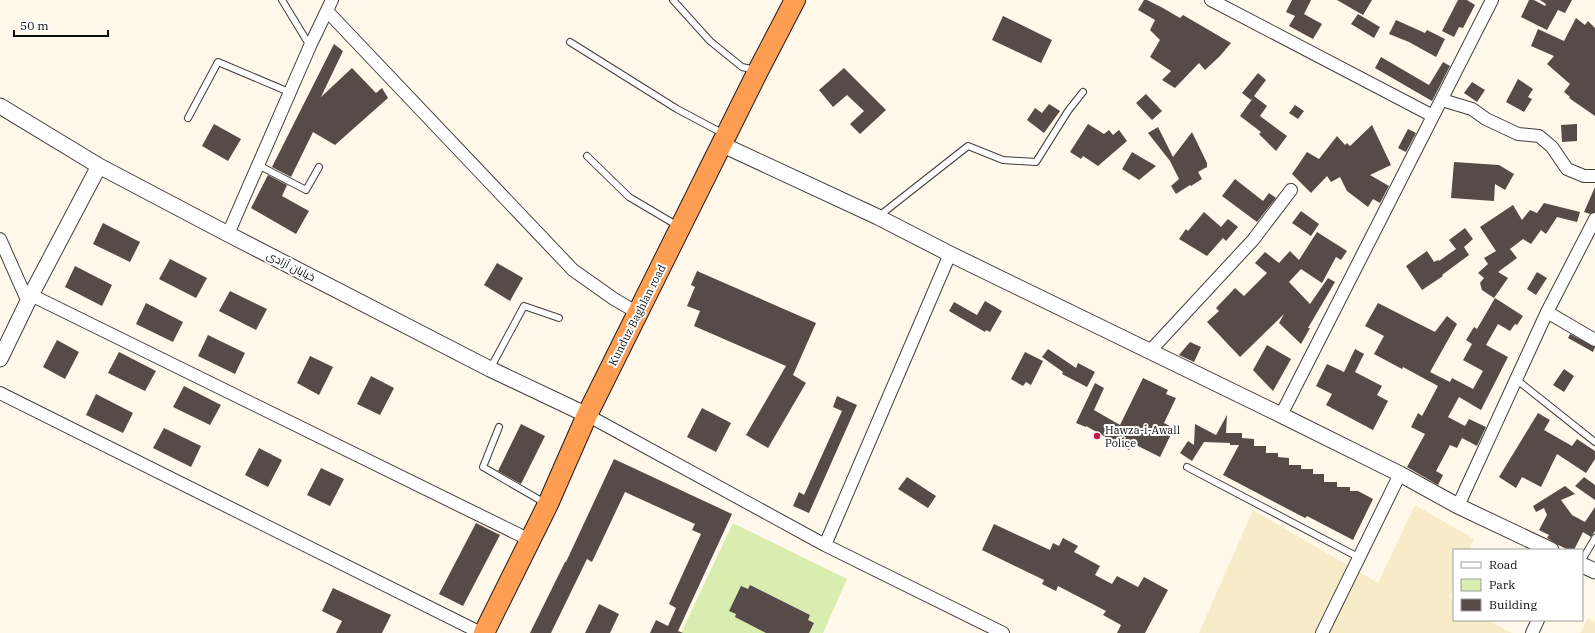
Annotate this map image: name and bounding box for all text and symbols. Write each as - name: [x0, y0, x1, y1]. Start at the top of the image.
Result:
- scale bar: [14, 12, 108, 38]
- text: 50 m: [20, 18, 49, 33]
- street label: خیابان آزادی: [264, 248, 318, 284]
- street label: Kunduz Baghlan road: [605, 262, 669, 368]
- place label: Hawza-i-Awall Police: [1105, 423, 1180, 450]
- marker: Hawza-i-Awall Police: [1092, 431, 1102, 441]
- legend: [1453, 549, 1583, 621]
- text: Road: [1489, 557, 1518, 572]
- text: Park: [1489, 577, 1515, 592]
- text: Building: [1489, 597, 1537, 612]

